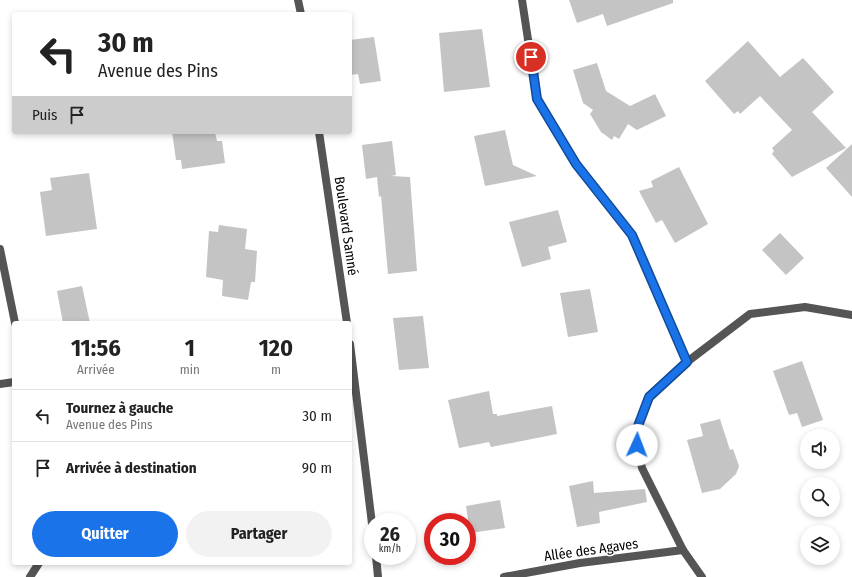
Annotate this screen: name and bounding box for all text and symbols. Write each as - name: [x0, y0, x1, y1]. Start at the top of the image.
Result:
- text: 30 m: [98, 26, 154, 59]
- icon: left: [32, 28, 84, 80]
- pin: [514, 40, 548, 74]
- icon: arrive: [520, 46, 542, 68]
- text: Avenue des Pins: [98, 60, 218, 82]
- icon: arrive: [66, 104, 88, 126]
- text: Puis: [32, 106, 58, 124]
- street label: Boulevard Samné: [331, 175, 361, 277]
- text: 11:56: [71, 334, 121, 362]
- text: 1: [185, 334, 195, 362]
- text: 120: [259, 334, 293, 362]
- text: Arrivée: [77, 362, 115, 377]
- text: min: [180, 362, 200, 377]
- text: m: [271, 362, 281, 377]
- text: Tournez à gauche: [66, 399, 173, 417]
- icon: left: [32, 405, 54, 427]
- text: 30 m: [302, 407, 332, 425]
- text: Avenue des Pins: [66, 417, 153, 432]
- position arrow: [616, 424, 658, 466]
- map controls: [800, 429, 840, 565]
- button: sound: [800, 429, 840, 469]
- icon: arrive: [32, 457, 54, 479]
- text: Arrivée à destination: [66, 459, 197, 477]
- text: 90 m: [302, 459, 332, 477]
- button: search: [800, 477, 840, 517]
- button: Quitter: [32, 511, 178, 557]
- button: Partager: [186, 511, 332, 557]
- speed limit sign: 30: [424, 513, 476, 565]
- text: 26: [380, 522, 400, 546]
- button: layers: [800, 525, 840, 565]
- street label: Allée des Agaves: [543, 535, 639, 565]
- text: km/h: [379, 543, 401, 555]

